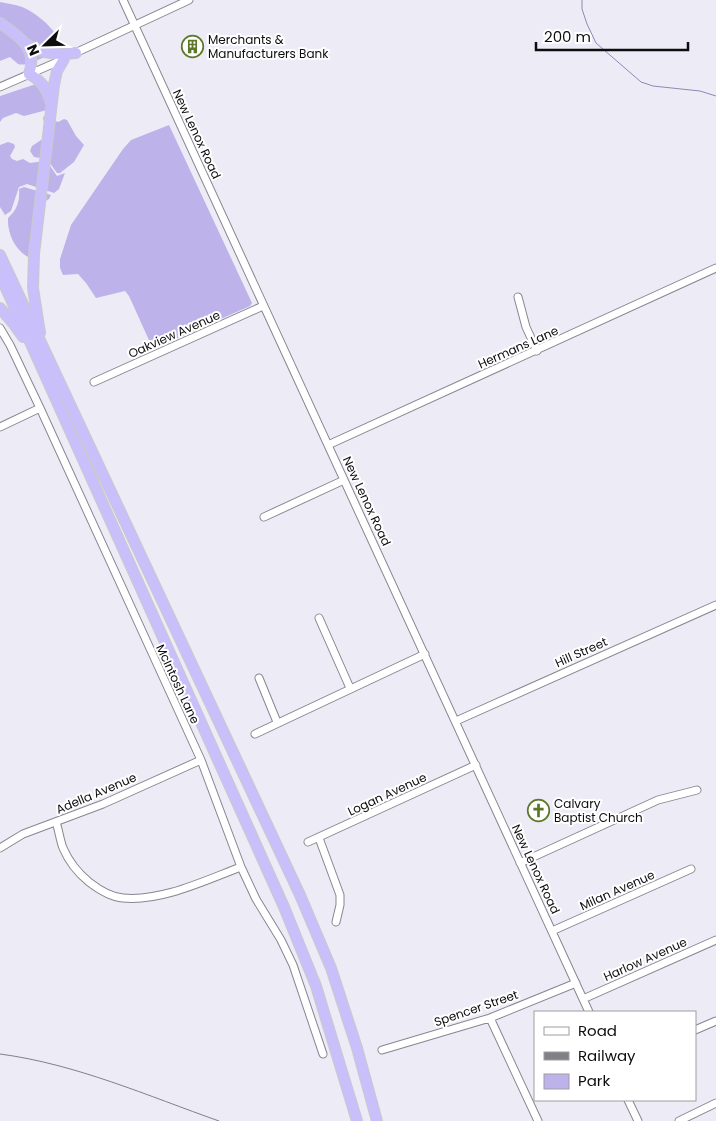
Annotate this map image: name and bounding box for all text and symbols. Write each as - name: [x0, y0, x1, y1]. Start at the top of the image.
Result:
- north arrow: [20, 20, 70, 70]
- scale bar: [536, 20, 688, 52]
- text: 200 m: [544, 26, 591, 47]
- place label: Merchants & Manufacturers Bank: [208, 31, 329, 62]
- building icon: Merchants & Manufacturers Bank: [180, 34, 204, 58]
- text: N: [22, 41, 44, 59]
- street label: New Lenox Road: [169, 86, 225, 182]
- street label: Oakview Avenue: [125, 306, 223, 362]
- street label: Hermans Lane: [475, 322, 561, 372]
- street label: New Lenox Road: [339, 453, 395, 549]
- street label: Hill Street: [552, 633, 610, 671]
- street label: McIntosh Lane: [152, 641, 204, 727]
- street label: Adella Avenue: [53, 768, 139, 818]
- street label: Logan Avenue: [345, 768, 429, 820]
- place label: Calvary Baptist Church: [554, 795, 643, 826]
- church icon: Calvary Baptist Church: [526, 798, 550, 822]
- street label: New Lenox Road: [508, 821, 564, 917]
- street label: Milan Avenue: [577, 866, 657, 914]
- street label: Harlow Avenue: [601, 933, 689, 985]
- street label: Spencer Street: [432, 986, 520, 1030]
- legend: [534, 1011, 696, 1101]
- text: Road: [578, 1020, 617, 1041]
- text: Railway: [578, 1045, 636, 1066]
- text: Park: [578, 1070, 610, 1091]

